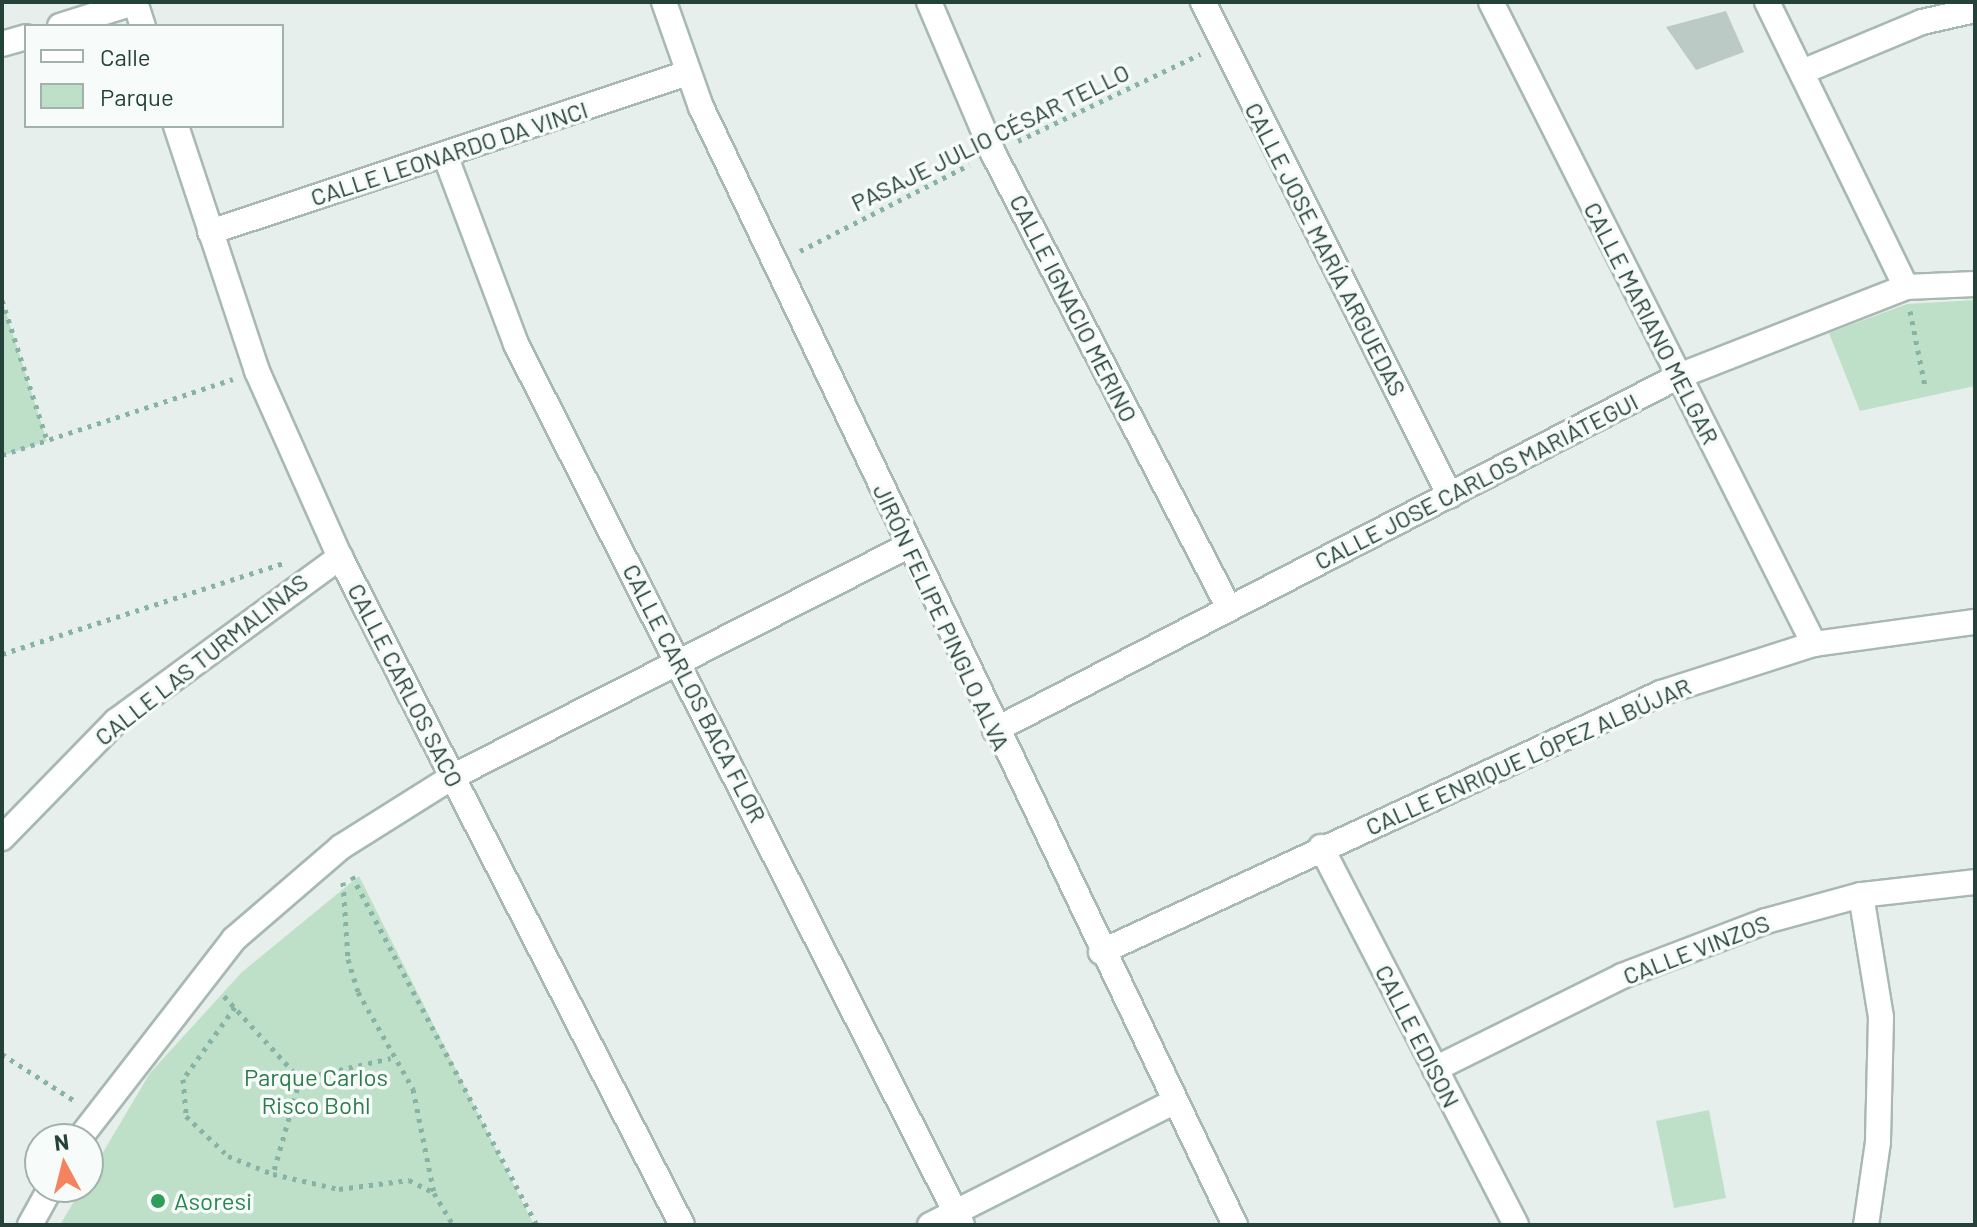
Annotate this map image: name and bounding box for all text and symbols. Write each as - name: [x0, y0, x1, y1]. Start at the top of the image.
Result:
- legend: [24, 24, 284, 128]
- text: Calle: [100, 42, 151, 71]
- street label: PASAJE JULIO CÉSAR TELLO: [846, 57, 1134, 217]
- text: Parque: [100, 82, 174, 111]
- street label: CALLE LEONARDO DA VINCI: [307, 95, 591, 211]
- street label: CALLE JOSE MARÍA ARGUEDAS: [1239, 97, 1413, 401]
- street label: CALLE IGNACIO MERINO: [1004, 189, 1144, 427]
- street label: CALLE MARIANO MELGAR: [1578, 197, 1726, 449]
- street label: CALLE JOSE CARLOS MARIÁTEGUI: [1310, 387, 1642, 575]
- street label: JIRÓN FELIPE PINGLO ALVA: [867, 479, 1017, 755]
- street label: CALLE CARLOS BACA FLOR: [617, 559, 773, 827]
- street label: CALLE LAS TURMALINAS: [89, 567, 313, 751]
- street label: CALLE CARLOS SACO: [342, 578, 470, 792]
- street label: CALLE ENRIQUE LÓPEZ ALBÚJAR: [1361, 671, 1695, 841]
- street label: CALLE VINZOS: [1619, 908, 1773, 990]
- street label: CALLE EDISON: [1370, 960, 1466, 1112]
- park label: Parque Carlos Risco Bohl: [244, 1063, 388, 1119]
- north arrow: [24, 1123, 104, 1203]
- text: N: [52, 1127, 70, 1155]
- place label: Asoresi: [174, 1187, 252, 1215]
- marker: Asoresi: [149, 1192, 167, 1210]

